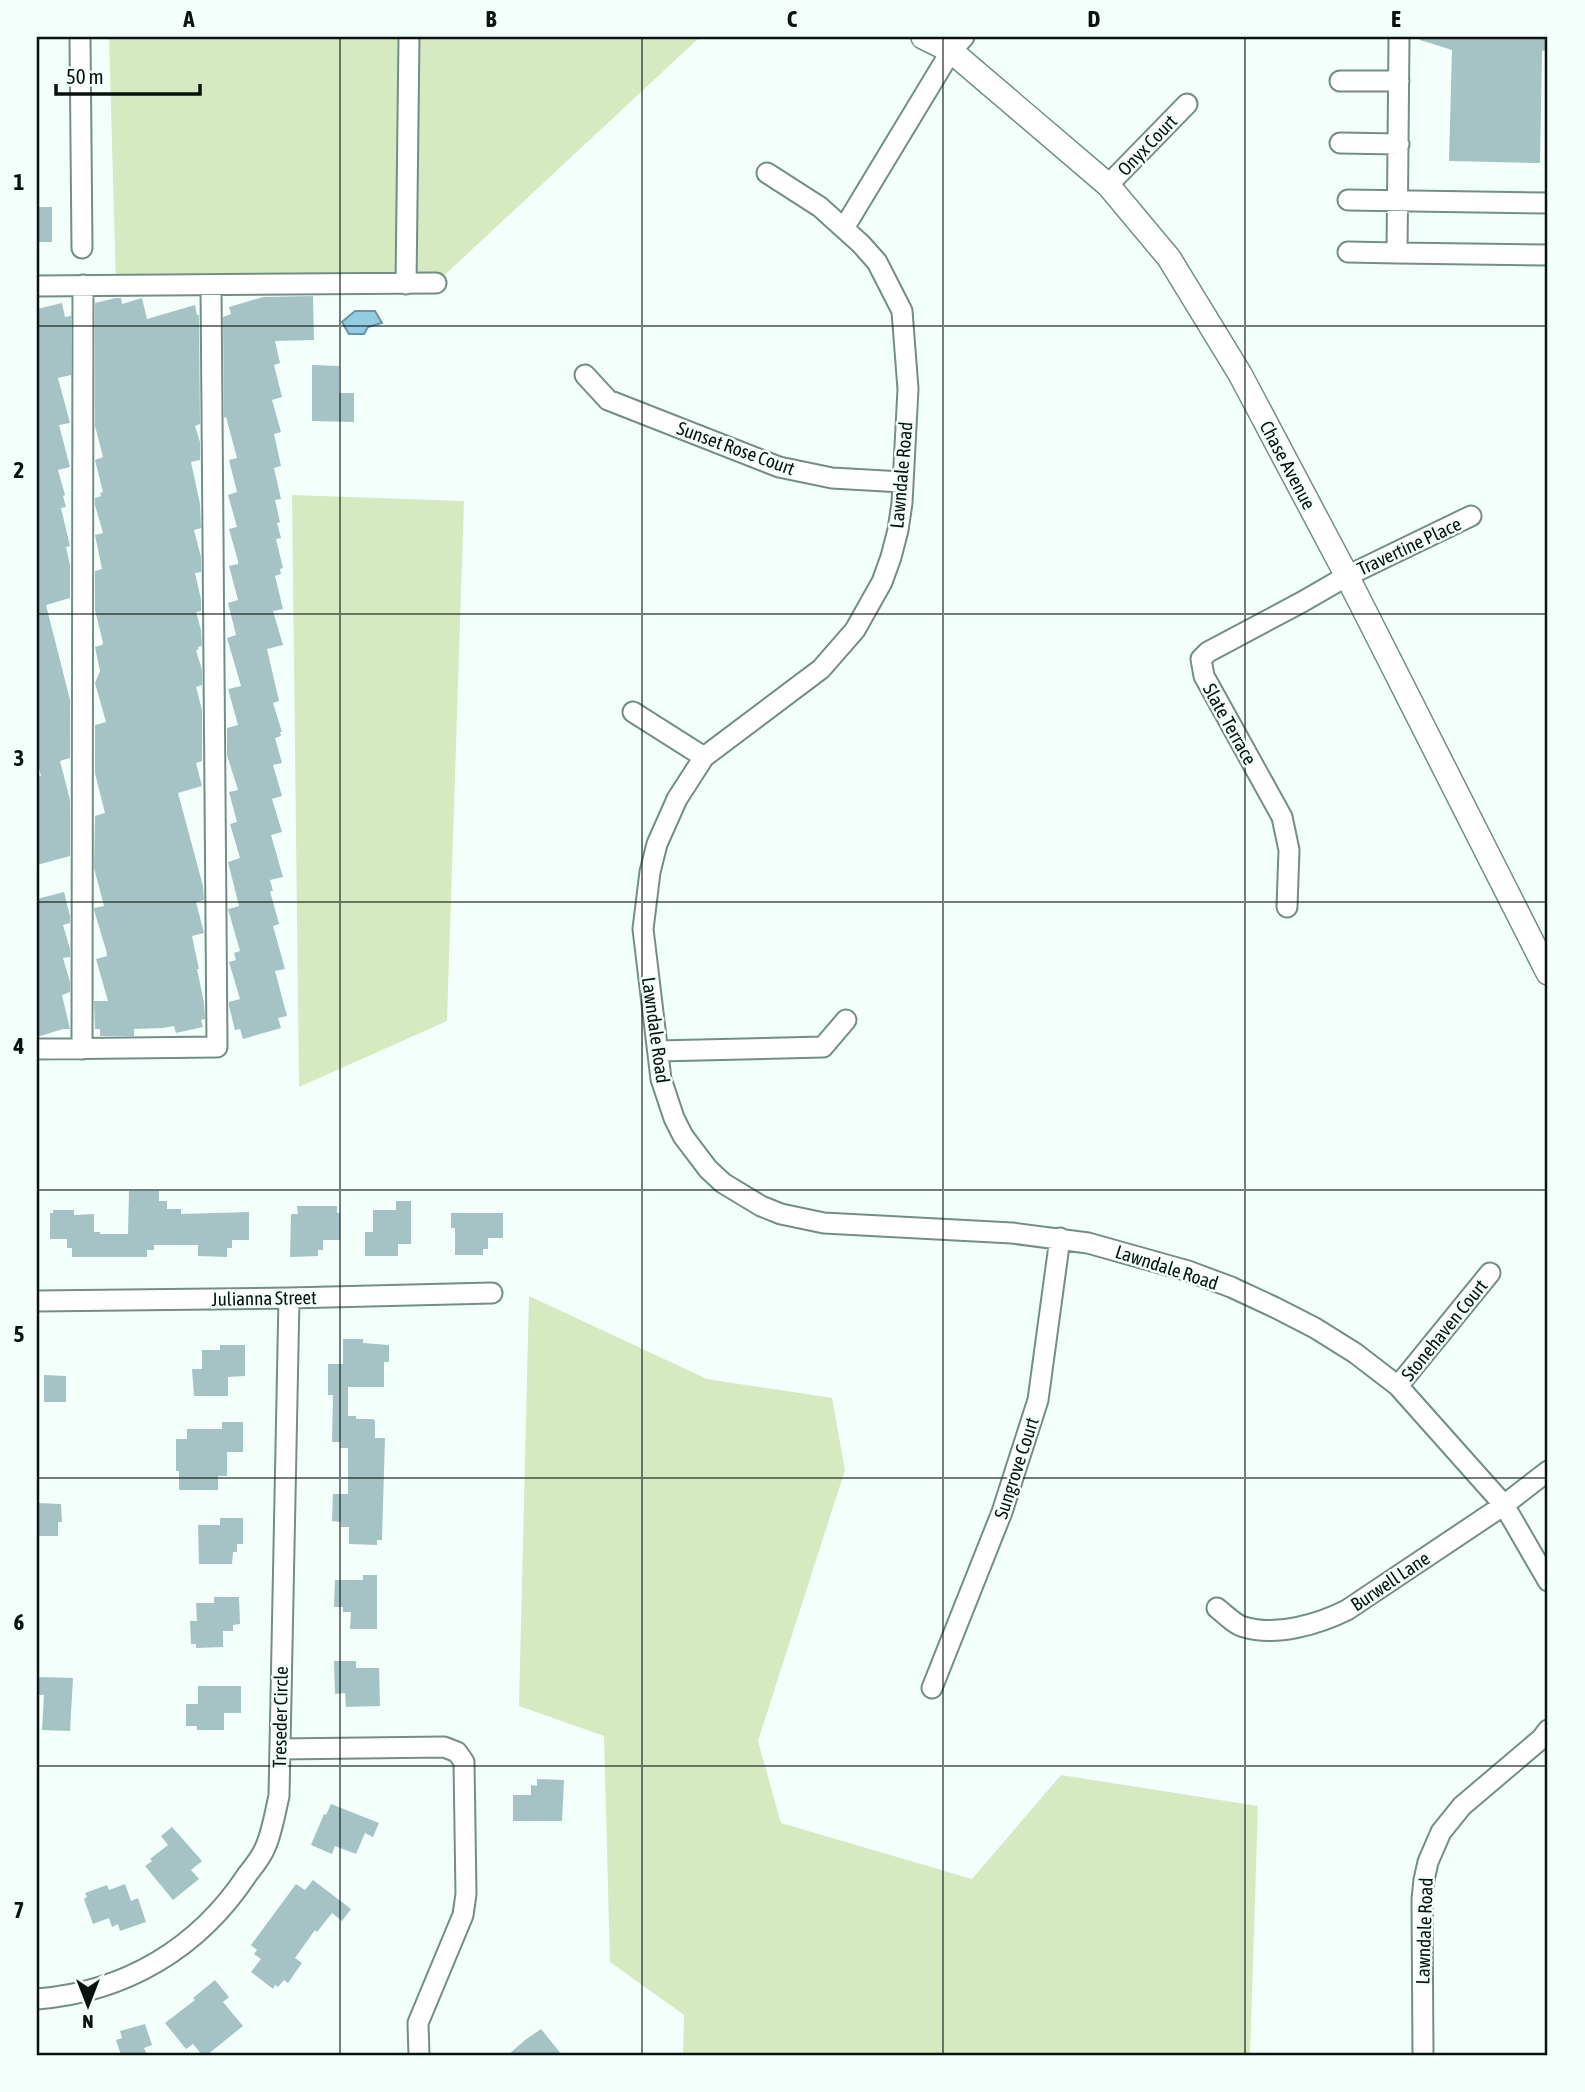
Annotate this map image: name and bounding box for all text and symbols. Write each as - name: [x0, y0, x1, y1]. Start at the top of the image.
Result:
- text: A: [182, 6, 195, 32]
- text: B: [486, 6, 497, 32]
- text: C: [787, 6, 798, 32]
- text: D: [1088, 6, 1101, 32]
- text: E: [1391, 6, 1401, 32]
- scale bar: [56, 52, 200, 96]
- text: 50 m: [66, 64, 104, 88]
- street label: Onyx Court: [1113, 110, 1181, 180]
- text: 1: [14, 169, 25, 195]
- street label: Sunset Rose Court: [674, 417, 798, 479]
- street label: Chase Avenue: [1255, 417, 1321, 513]
- street label: Lawndale Road: [885, 421, 917, 529]
- text: 2: [14, 457, 24, 483]
- street label: Travertine Place: [1354, 512, 1464, 580]
- street label: Slate Terrace: [1199, 680, 1261, 768]
- text: 3: [14, 745, 24, 771]
- street label: Lawndale Road: [638, 976, 674, 1084]
- text: 4: [13, 1033, 25, 1059]
- street label: Lawndale Road: [1113, 1240, 1221, 1294]
- street label: Stonehaven Court: [1397, 1275, 1491, 1385]
- street label: Julianna Street: [211, 1286, 317, 1310]
- text: 5: [14, 1321, 25, 1347]
- street label: Sungrove Court: [989, 1415, 1043, 1521]
- street label: Burwell Lane: [1346, 1547, 1434, 1615]
- text: 6: [14, 1609, 25, 1635]
- street label: Treseder Circle: [268, 1666, 292, 1768]
- street label: Lawndale Road: [1411, 1877, 1437, 1985]
- text: 7: [14, 1897, 24, 1923]
- north arrow: [52, 1969, 122, 2039]
- text: N: [82, 2011, 94, 2033]

